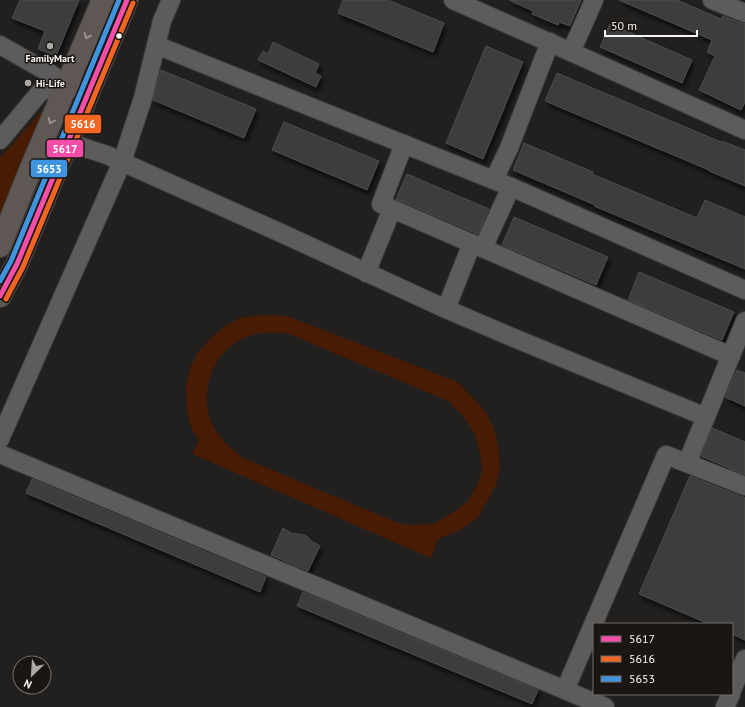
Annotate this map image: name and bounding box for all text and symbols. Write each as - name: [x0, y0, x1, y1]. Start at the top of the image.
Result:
- scale bar: [605, 12, 697, 38]
- text: 50 m: [611, 18, 637, 33]
- unlabelled marker: [114, 31, 124, 41]
- one-way arrow: [84, 32, 92, 39]
- marker: FamilyMart: [45, 41, 55, 51]
- place label: FamilyMart: [26, 52, 75, 65]
- place label: Hi-Life: [36, 77, 65, 90]
- marker: Hi-Life: [23, 78, 33, 88]
- line badge: 5616: [64, 114, 102, 134]
- text: 5616: [71, 117, 95, 131]
- one-way arrow: [48, 118, 56, 125]
- line badge: 5617: [46, 139, 84, 158]
- text: 5617: [53, 142, 77, 156]
- line badge: 5653: [30, 159, 68, 178]
- text: 5653: [37, 162, 61, 176]
- legend: [593, 623, 733, 695]
- text: 5617: [629, 631, 655, 646]
- text: 5616: [629, 651, 655, 666]
- north arrow: [12, 655, 52, 695]
- text: 5653: [629, 671, 655, 686]
- text: N: [22, 676, 34, 692]

